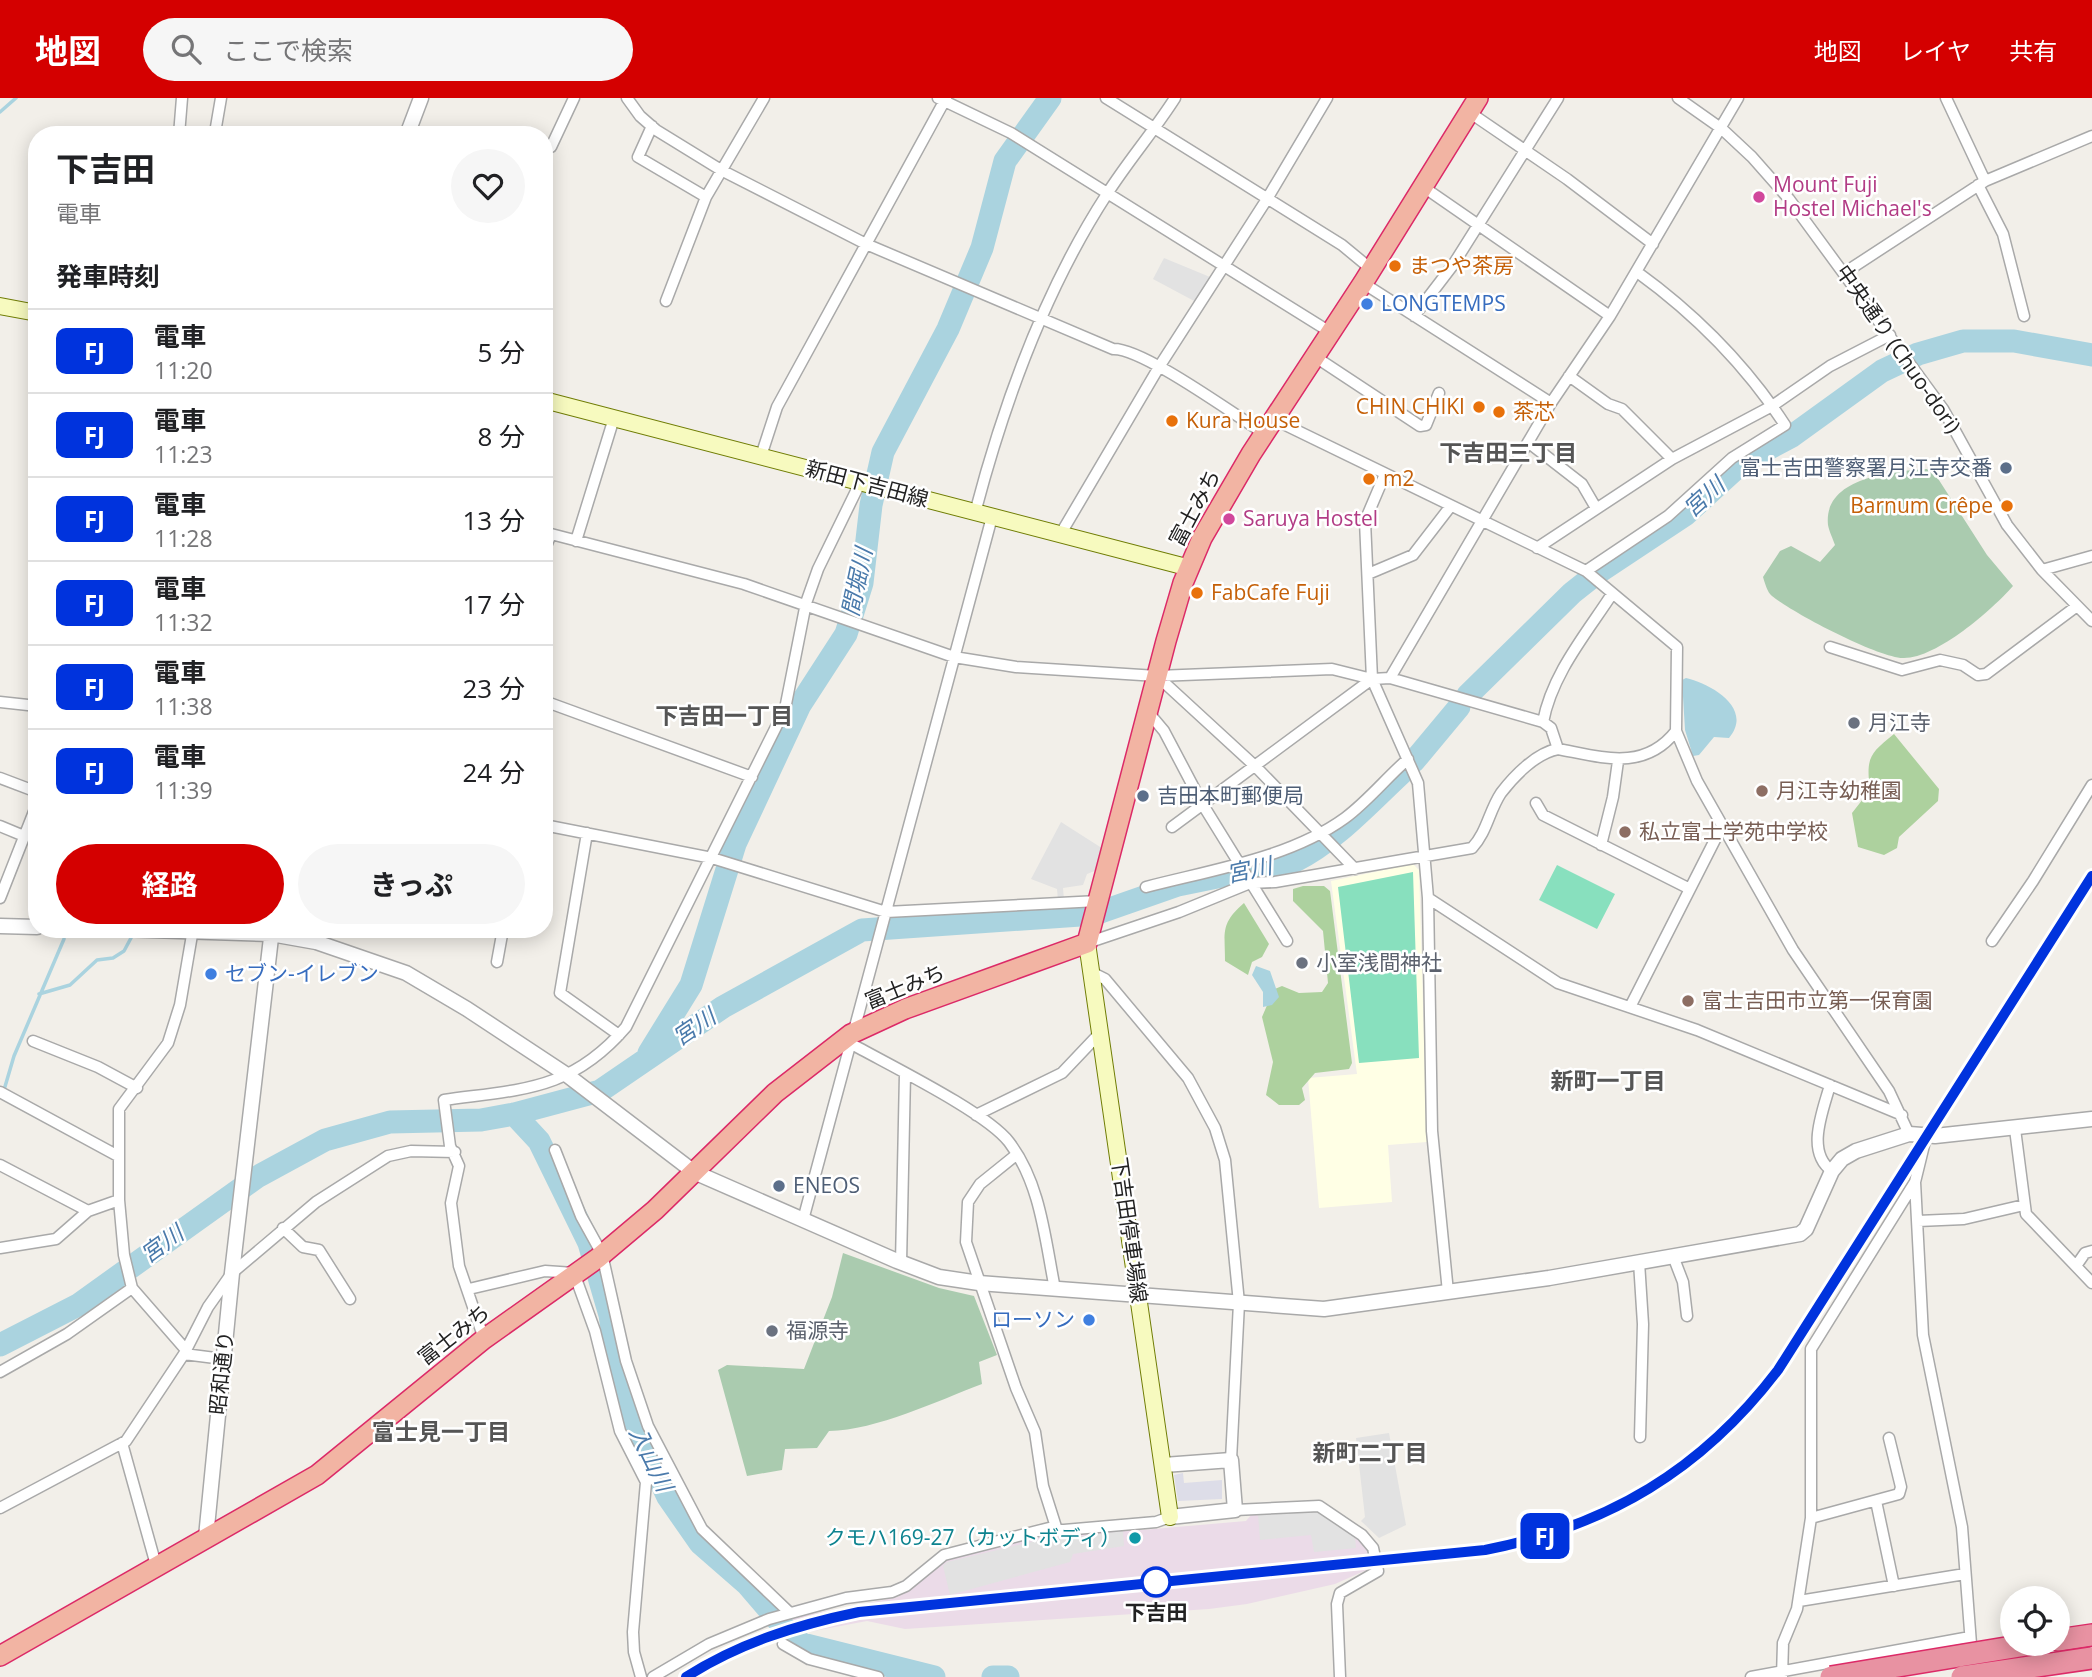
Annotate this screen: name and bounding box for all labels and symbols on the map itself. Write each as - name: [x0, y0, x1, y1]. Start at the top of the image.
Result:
- place label: Mount Fuji Hostel Michael's: [1773, 170, 1932, 222]
- marker: Mount Fuji Hostel Michael's: [1751, 189, 1767, 205]
- place label: まつや茶房: [1409, 251, 1514, 279]
- marker: まつや茶房: [1387, 258, 1403, 274]
- street label: 中央通り (Chuo-dori): [1830, 259, 1968, 438]
- place label: LONGTEMPS: [1381, 289, 1506, 317]
- marker: LONGTEMPS: [1359, 296, 1375, 312]
- place label: CHIN CHIKI: [1356, 392, 1465, 420]
- place label: 茶芯: [1513, 397, 1555, 425]
- marker: CHIN CHIKI: [1471, 399, 1487, 415]
- marker: 茶芯: [1491, 404, 1507, 420]
- place label: Kura House: [1186, 406, 1300, 434]
- marker: Kura House: [1164, 413, 1180, 429]
- district label: 下吉田三丁目: [1439, 436, 1577, 468]
- street label: 新田下吉田線: [803, 453, 932, 513]
- place label: 富士吉田警察署月江寺交番: [1740, 453, 1992, 481]
- marker: 富士吉田警察署月江寺交番: [1998, 460, 2014, 476]
- street label: 富士みち: [1162, 464, 1226, 551]
- place label: m2: [1383, 464, 1414, 492]
- water label: 宮川: [1676, 467, 1733, 524]
- marker: m2: [1361, 471, 1377, 487]
- place label: Barnum Crêpe: [1850, 491, 1993, 519]
- marker: Barnum Crêpe: [1999, 498, 2015, 514]
- place label: Saruya Hostel: [1243, 504, 1378, 532]
- marker: Saruya Hostel: [1221, 511, 1237, 527]
- water label: 間堀川: [833, 542, 879, 619]
- place label: FabCafe Fuji: [1211, 578, 1330, 606]
- marker: FabCafe Fuji: [1189, 585, 1205, 601]
- district label: 下吉田一丁目: [655, 699, 793, 731]
- place label: 月江寺: [1868, 708, 1931, 736]
- marker: 月江寺: [1846, 715, 1862, 731]
- place label: 月江寺幼稚園: [1776, 776, 1902, 804]
- place label: 吉田本町郵便局: [1157, 781, 1304, 809]
- marker: 月江寺幼稚園: [1754, 783, 1770, 799]
- marker: 吉田本町郵便局: [1135, 788, 1151, 804]
- place label: 私立富士学苑中学校: [1639, 817, 1828, 845]
- marker: 私立富士学苑中学校: [1617, 824, 1633, 840]
- water label: 宮川: [1223, 848, 1278, 889]
- place label: 小室浅間神社: [1316, 948, 1442, 976]
- marker: 小室浅間神社: [1294, 955, 1310, 971]
- street label: 富士みち: [860, 957, 949, 1015]
- place label: セブン-イレブン: [225, 959, 379, 987]
- marker: セブン-イレブン: [203, 966, 219, 982]
- place label: 富士吉田市立第一保育園: [1702, 986, 1933, 1014]
- marker: 富士吉田市立第一保育園: [1680, 993, 1696, 1009]
- water label: 宮川: [665, 998, 724, 1052]
- district label: 新町一丁目: [1551, 1064, 1666, 1096]
- street label: 下吉田停車場線: [1106, 1155, 1154, 1305]
- place label: ENEOS: [793, 1171, 860, 1199]
- marker: ENEOS: [771, 1178, 787, 1194]
- water label: 宮川: [133, 1215, 192, 1270]
- street label: 富士みち: [412, 1297, 495, 1371]
- place label: ローソン: [991, 1305, 1075, 1333]
- marker: ローソン: [1081, 1312, 1097, 1328]
- place label: 福源寺: [786, 1316, 849, 1344]
- marker: 福源寺: [764, 1323, 780, 1339]
- street label: 昭和通り: [203, 1330, 239, 1416]
- district label: 富士見一丁目: [372, 1415, 510, 1447]
- water label: 入山川: [622, 1421, 683, 1499]
- district label: 新町二丁目: [1313, 1436, 1428, 1468]
- line badge: FJ: [1514, 1513, 1576, 1559]
- place label: クモハ169-27（カットボディ）: [825, 1523, 1121, 1551]
- marker: クモハ169-27（カットボディ）: [1127, 1530, 1143, 1546]
- marker: 下吉田: [1141, 1567, 1171, 1597]
- place label: 下吉田: [1125, 1598, 1188, 1626]

